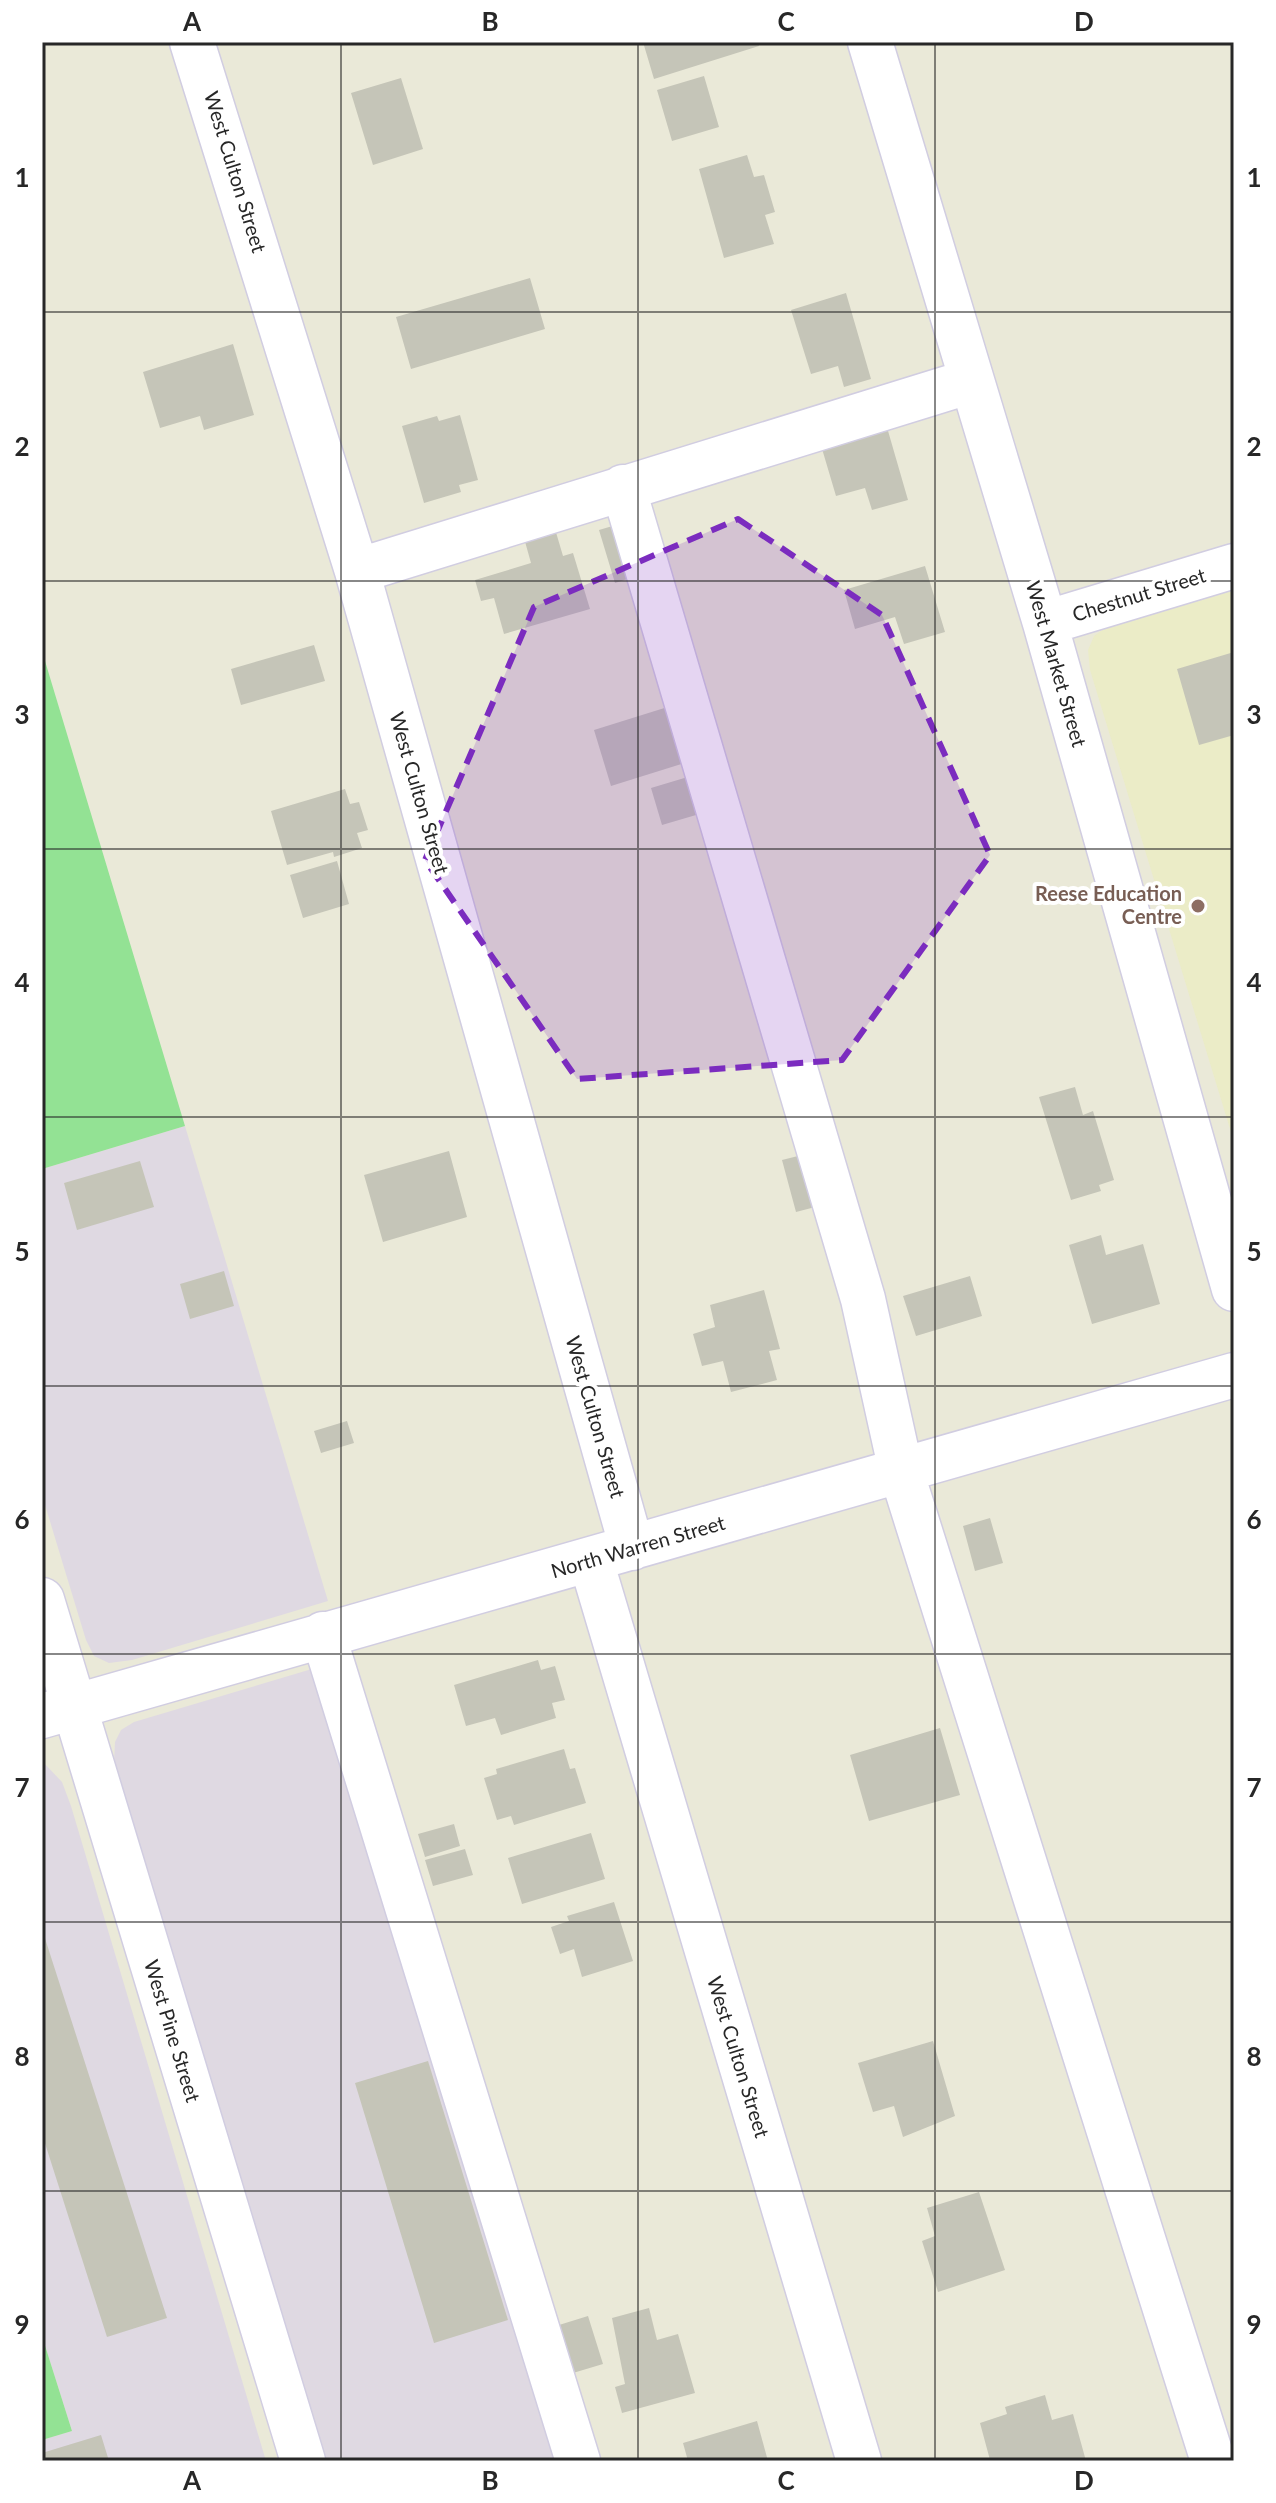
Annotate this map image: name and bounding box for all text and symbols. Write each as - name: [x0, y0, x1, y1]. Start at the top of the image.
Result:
- text: A: [182, 5, 202, 37]
- text: B: [481, 5, 499, 37]
- text: C: [777, 5, 795, 37]
- text: D: [1074, 5, 1094, 37]
- street label: West Culton Street: [200, 88, 272, 255]
- text: 1: [14, 161, 30, 193]
- text: 1: [1246, 161, 1262, 193]
- text: 2: [14, 430, 30, 462]
- text: 2: [1246, 430, 1262, 462]
- street label: Chestnut Street: [1069, 562, 1208, 626]
- street label: West Market Street: [1022, 578, 1092, 750]
- text: 3: [14, 698, 30, 730]
- text: 3: [1246, 698, 1262, 730]
- street label: West Culton Street: [385, 709, 455, 877]
- place label: Reese Education Centre: [1035, 881, 1182, 928]
- marker: Reese Education Centre: [1189, 897, 1207, 915]
- text: 4: [14, 966, 30, 998]
- text: 4: [1246, 966, 1262, 998]
- text: 5: [14, 1235, 30, 1267]
- text: 5: [1246, 1235, 1262, 1267]
- street label: West Culton Street: [561, 1333, 631, 1501]
- text: 6: [14, 1503, 30, 1535]
- text: 6: [1246, 1503, 1262, 1535]
- street label: North Warren Street: [548, 1510, 728, 1582]
- text: 7: [14, 1771, 30, 1803]
- text: 7: [1246, 1771, 1262, 1803]
- street label: West Pine Street: [140, 1957, 206, 2105]
- street label: West Culton Street: [703, 1973, 775, 2140]
- text: 8: [14, 2040, 30, 2072]
- text: 8: [1246, 2040, 1262, 2072]
- text: 9: [14, 2308, 30, 2340]
- text: 9: [1246, 2308, 1262, 2340]
- text: A: [182, 2464, 202, 2496]
- text: B: [481, 2464, 499, 2496]
- text: C: [777, 2464, 795, 2496]
- text: D: [1074, 2464, 1094, 2496]

